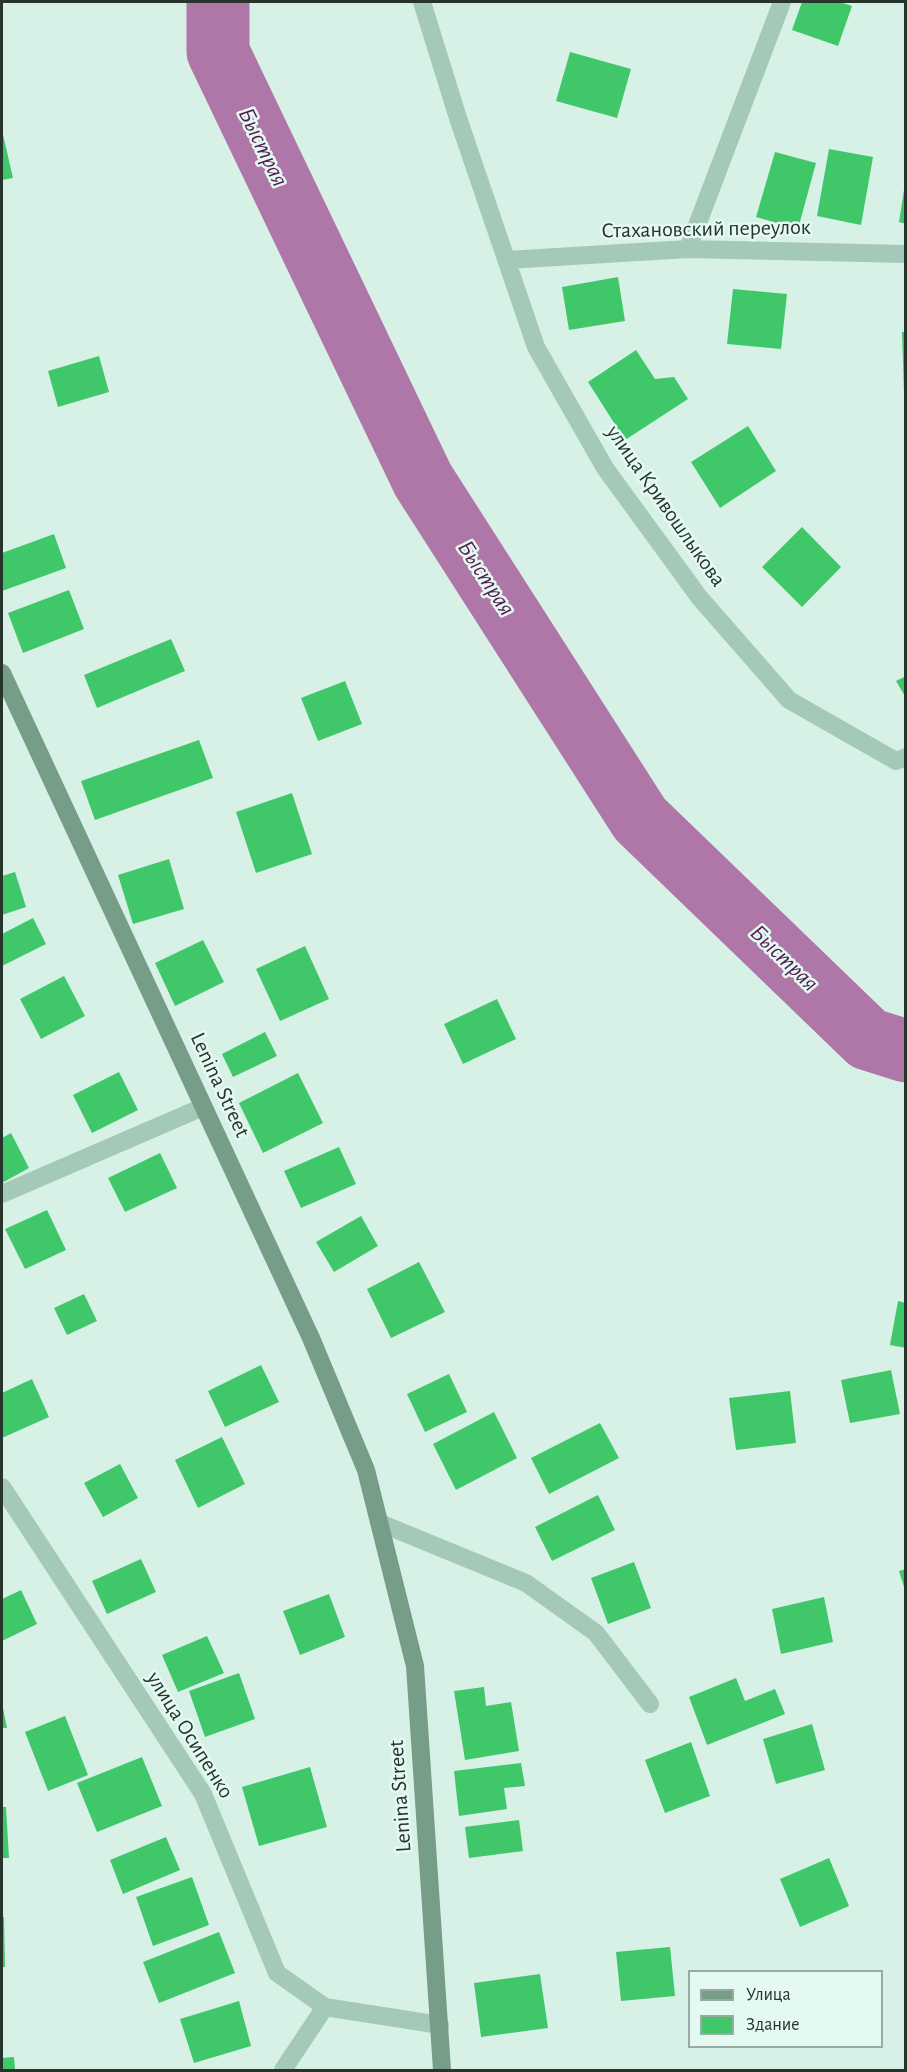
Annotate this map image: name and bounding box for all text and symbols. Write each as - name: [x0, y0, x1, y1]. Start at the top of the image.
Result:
- water label: Быстрая: [232, 103, 294, 191]
- street label: Стахановский переулок: [601, 214, 811, 244]
- street label: улица Кривошлыкова: [600, 420, 732, 592]
- water label: Быстрая: [451, 535, 521, 621]
- water label: Быстрая: [744, 918, 824, 998]
- street label: Lenina Street: [184, 1028, 256, 1142]
- street label: улица Осипенко: [141, 1667, 239, 1803]
- street label: Lenina Street: [383, 1739, 417, 1853]
- legend: [688, 1970, 883, 2048]
- text: Улица: [746, 1986, 791, 2004]
- text: Здание: [746, 2016, 800, 2034]

